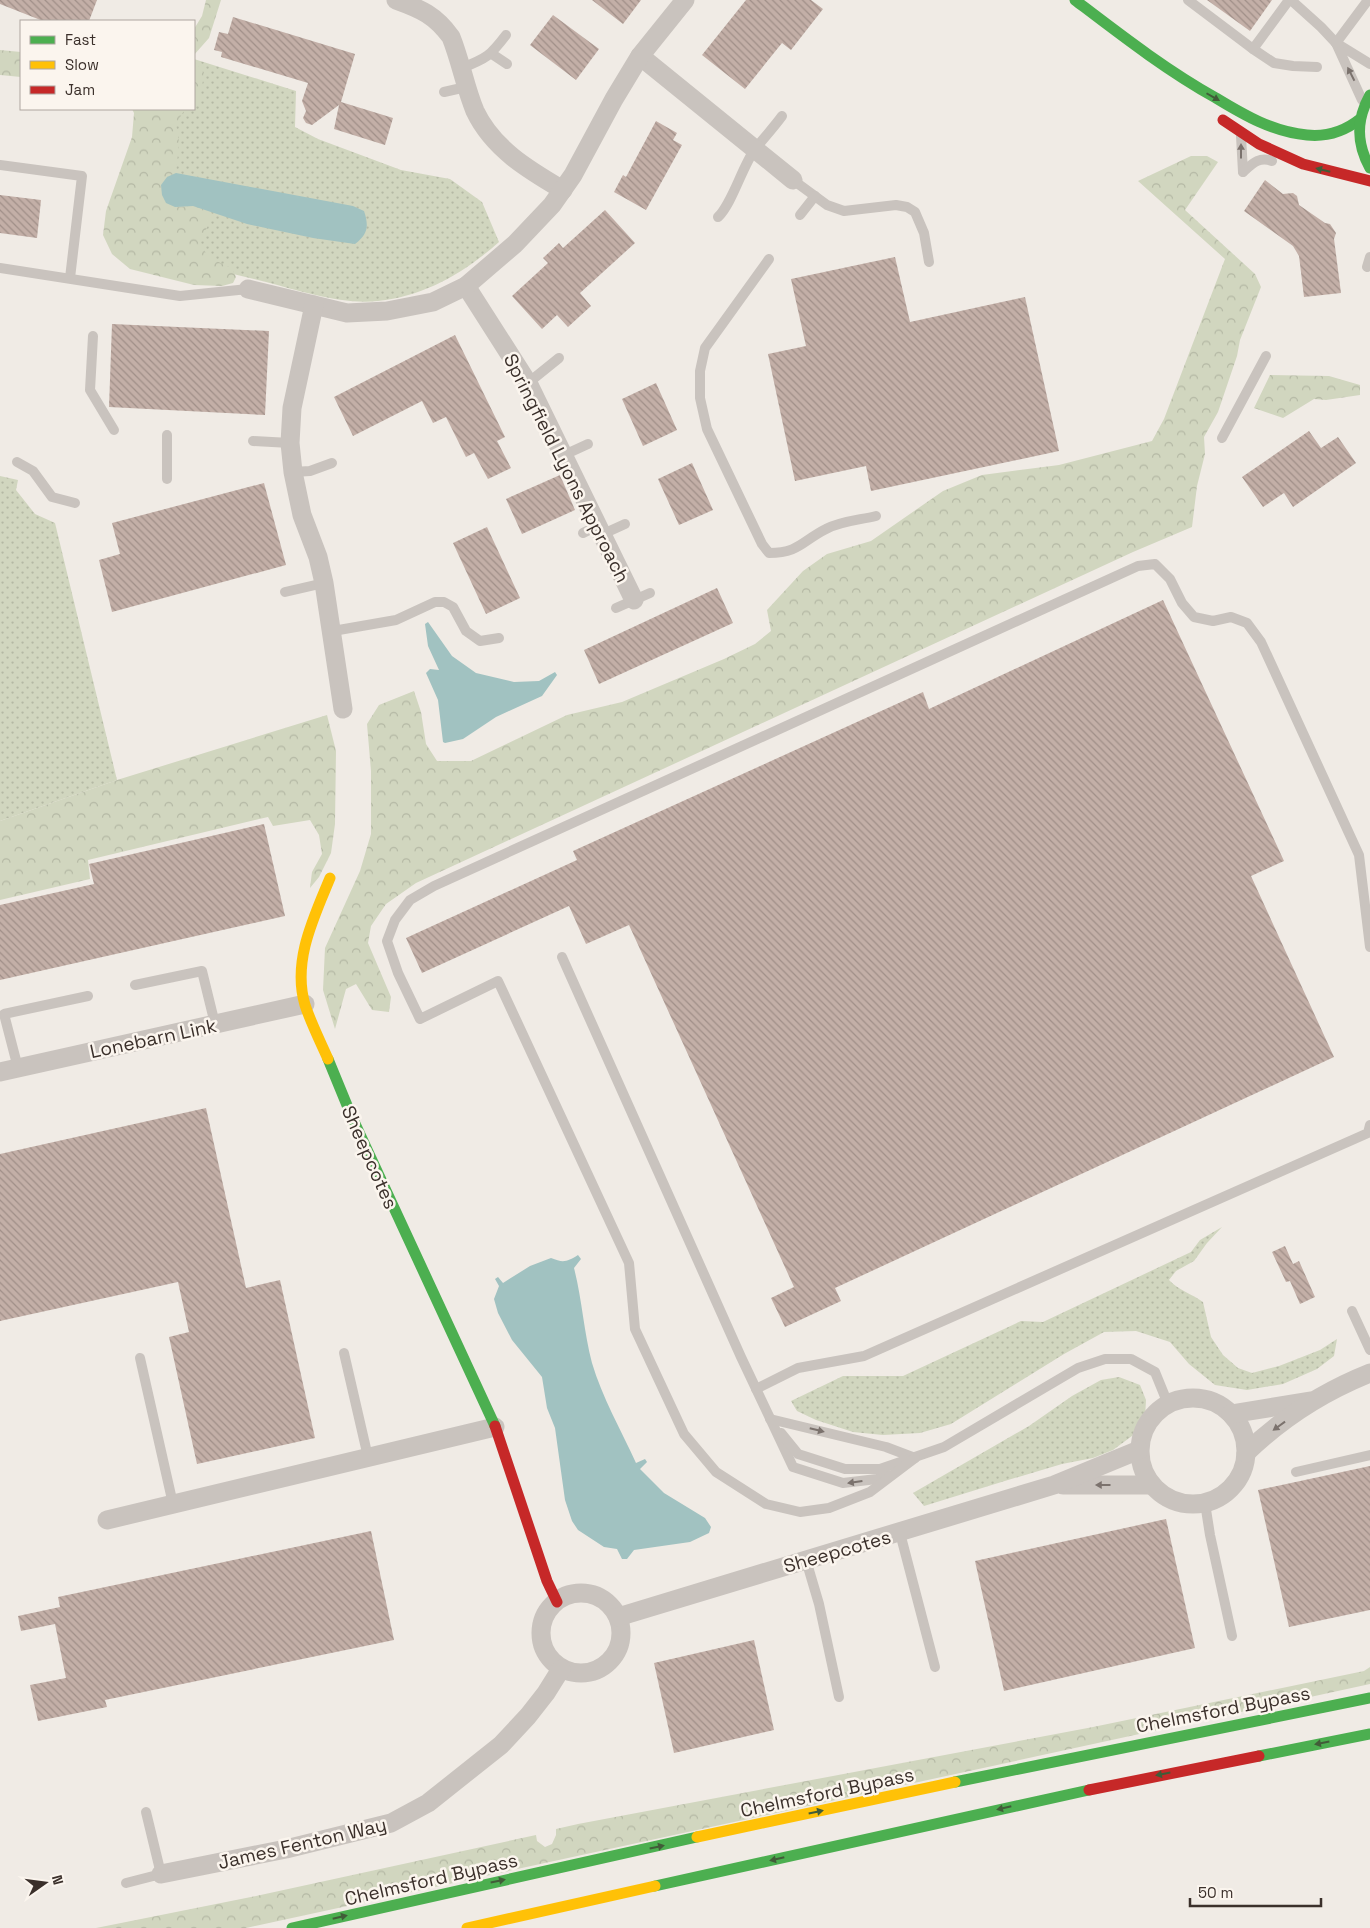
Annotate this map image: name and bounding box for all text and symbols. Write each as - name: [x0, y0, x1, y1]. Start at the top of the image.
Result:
- legend: [20, 20, 195, 110]
- text: Fast: [65, 30, 96, 49]
- text: Slow: [65, 55, 99, 74]
- one-way arrow: [1347, 67, 1355, 81]
- text: Jam: [65, 80, 95, 99]
- one-way arrow: [1206, 92, 1220, 101]
- one-way arrow: [1237, 143, 1245, 159]
- one-way arrow: [1315, 165, 1330, 173]
- street label: Springfield Lyons Approach: [498, 349, 635, 587]
- street label: Lonebarn Link: [88, 1013, 219, 1064]
- street label: Sheepcotes: [336, 1102, 403, 1213]
- one-way arrow: [1272, 1421, 1286, 1431]
- one-way arrow: [809, 1426, 824, 1434]
- one-way arrow: [846, 1478, 862, 1486]
- one-way arrow: [1094, 1481, 1110, 1489]
- street label: Sheepcotes: [781, 1524, 894, 1579]
- street label: Chelmsford Bypass: [1134, 1680, 1312, 1739]
- one-way arrow: [1314, 1740, 1330, 1748]
- street label: Chelmsford Bypass: [738, 1762, 916, 1823]
- one-way arrow: [1155, 1770, 1170, 1778]
- one-way arrow: [996, 1804, 1011, 1812]
- one-way arrow: [809, 1808, 825, 1816]
- street label: James Fenton Way: [215, 1812, 389, 1875]
- one-way arrow: [650, 1843, 665, 1851]
- street label: Chelmsford Bypass: [342, 1847, 520, 1912]
- one-way arrow: [769, 1855, 784, 1863]
- north arrow: [20, 1858, 70, 1908]
- text: N: [48, 1873, 67, 1887]
- scale bar: [1190, 1876, 1321, 1908]
- one-way arrow: [491, 1877, 506, 1885]
- text: 50 m: [1198, 1883, 1233, 1902]
- one-way arrow: [332, 1913, 348, 1921]

